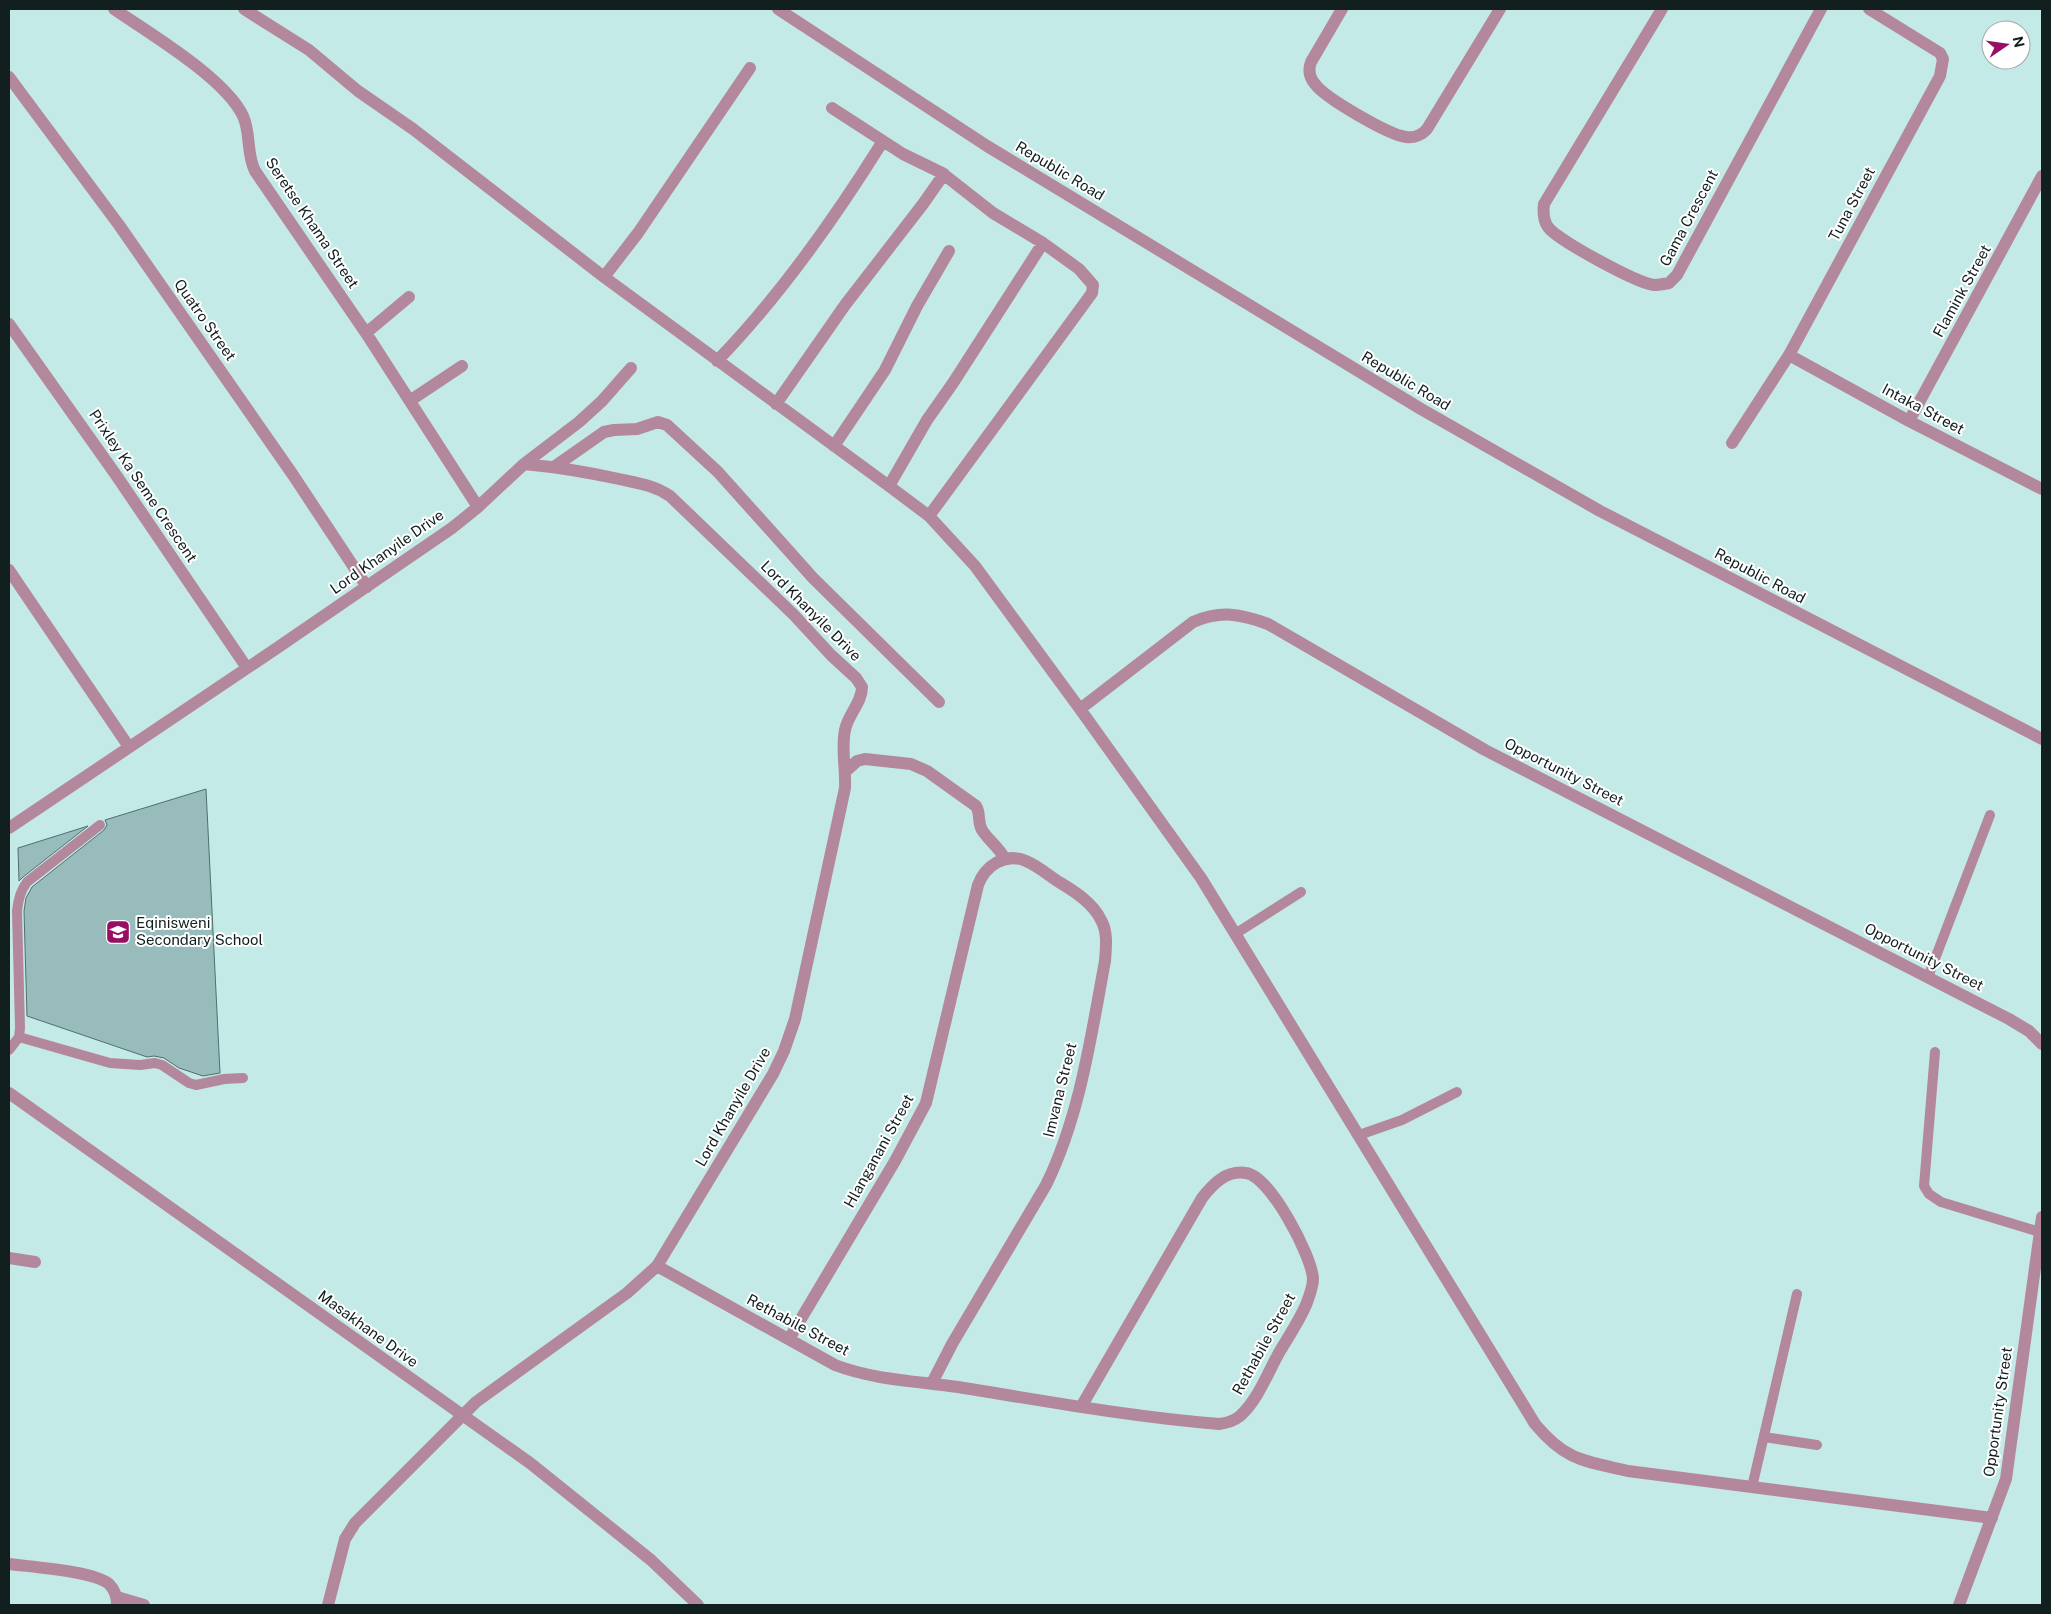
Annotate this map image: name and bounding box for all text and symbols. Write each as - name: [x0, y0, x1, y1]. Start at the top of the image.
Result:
- north arrow: [1981, 20, 2031, 70]
- text: N: [2010, 35, 2028, 49]
- street label: Republic Road: [1013, 137, 1108, 204]
- street label: Seretse Khama Street: [262, 154, 363, 291]
- street label: Tuna Street: [1825, 164, 1878, 244]
- street label: Gama Crescent: [1656, 166, 1721, 269]
- street label: Flamink Street: [1929, 241, 1994, 340]
- street label: Quatro Street: [171, 276, 240, 364]
- street label: Republic Road: [1359, 347, 1454, 414]
- street label: Intaka Street: [1879, 380, 1967, 437]
- street label: Prixley Ka Seme Crescent: [86, 406, 201, 565]
- street label: Lord Khanyile Drive: [327, 506, 447, 597]
- street label: Republic Road: [1712, 544, 1809, 607]
- street label: Lord Khanyile Drive: [758, 557, 865, 664]
- street label: Opportunity Street: [1502, 734, 1627, 809]
- place label: Eqinisweni Secondary School: [136, 914, 263, 948]
- school or university icon: Eqinisweni Secondary School: [105, 919, 131, 945]
- street label: Opportunity Street: [1862, 919, 1987, 994]
- street label: Imvana Street: [1040, 1041, 1080, 1139]
- street label: Lord Khanyile Drive: [692, 1044, 774, 1169]
- street label: Hlanganani Street: [840, 1091, 917, 1210]
- street label: Masakhane Drive: [315, 1287, 422, 1371]
- street label: Rethabile Street: [744, 1290, 853, 1359]
- street label: Rethabile Street: [1229, 1290, 1299, 1398]
- street label: Opportunity Street: [1980, 1346, 2015, 1478]

